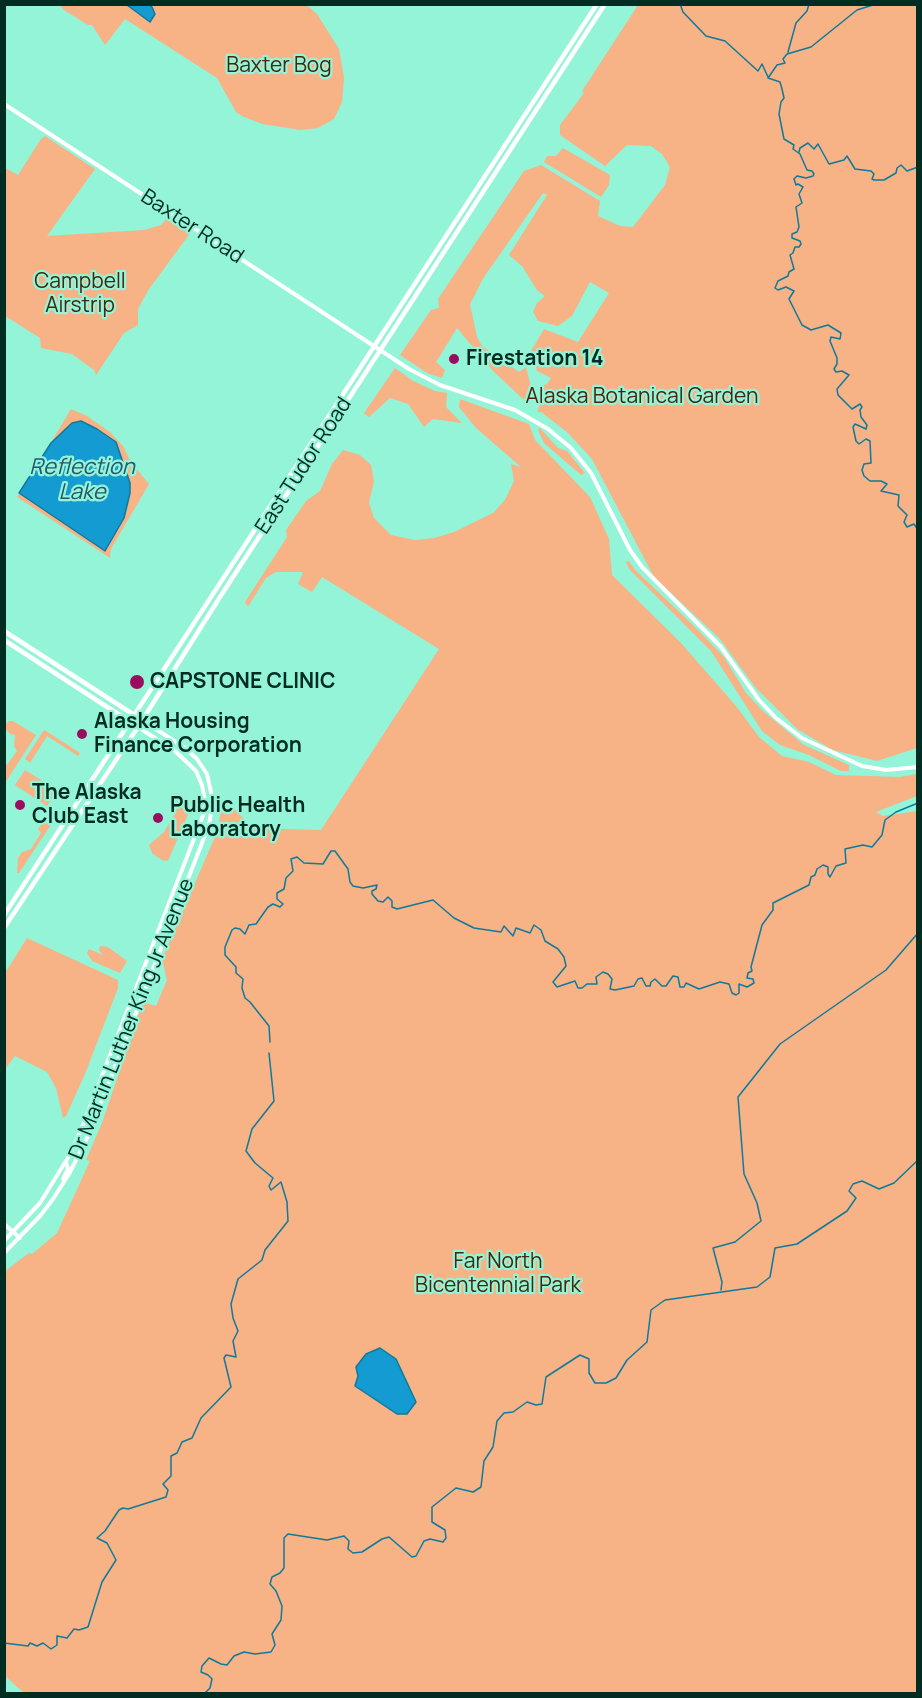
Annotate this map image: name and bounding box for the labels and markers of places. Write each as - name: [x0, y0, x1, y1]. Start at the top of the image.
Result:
- place label: Firestation 14: [466, 346, 604, 372]
- marker: Firestation 14: [447, 352, 461, 366]
- place label: CAPSTONE CLINIC: [150, 669, 336, 695]
- marker: CAPSTONE CLINIC: [128, 673, 146, 691]
- place label: Alaska Housing Finance Corporation: [94, 709, 302, 759]
- marker: Alaska Housing Finance Corporation: [75, 727, 89, 741]
- place label: The Alaska Club East: [32, 780, 142, 830]
- place label: Public Health Laboratory: [170, 793, 305, 843]
- marker: The Alaska Club East: [13, 798, 27, 812]
- marker: Public Health Laboratory: [151, 811, 165, 825]

